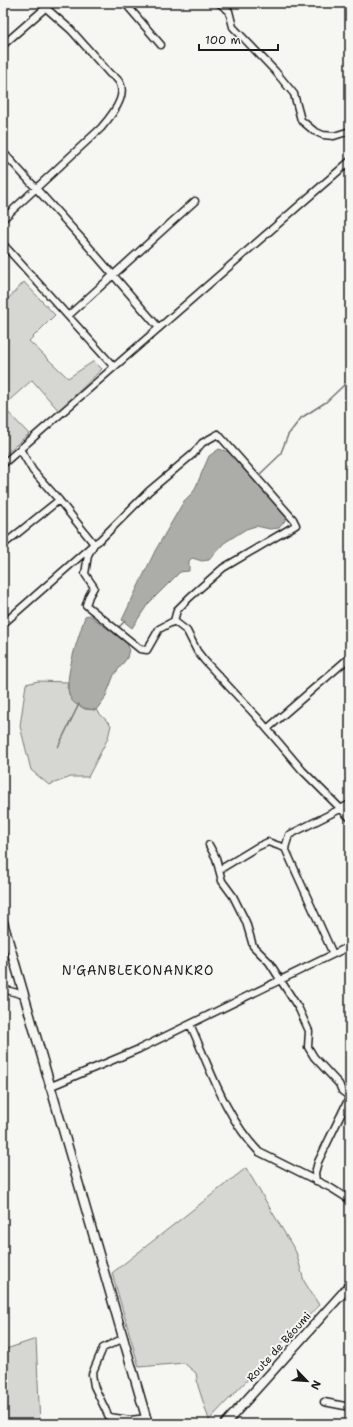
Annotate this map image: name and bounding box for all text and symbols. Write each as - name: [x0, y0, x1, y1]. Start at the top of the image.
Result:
- scale bar: [199, 26, 278, 52]
- text: 100 m: [205, 32, 241, 48]
- district label: N'GANBLEKONANKRO: [62, 962, 214, 979]
- street label: Route de Béoumi: [243, 1309, 315, 1385]
- north arrow: [287, 1361, 327, 1401]
- text: N: [307, 1378, 324, 1392]

